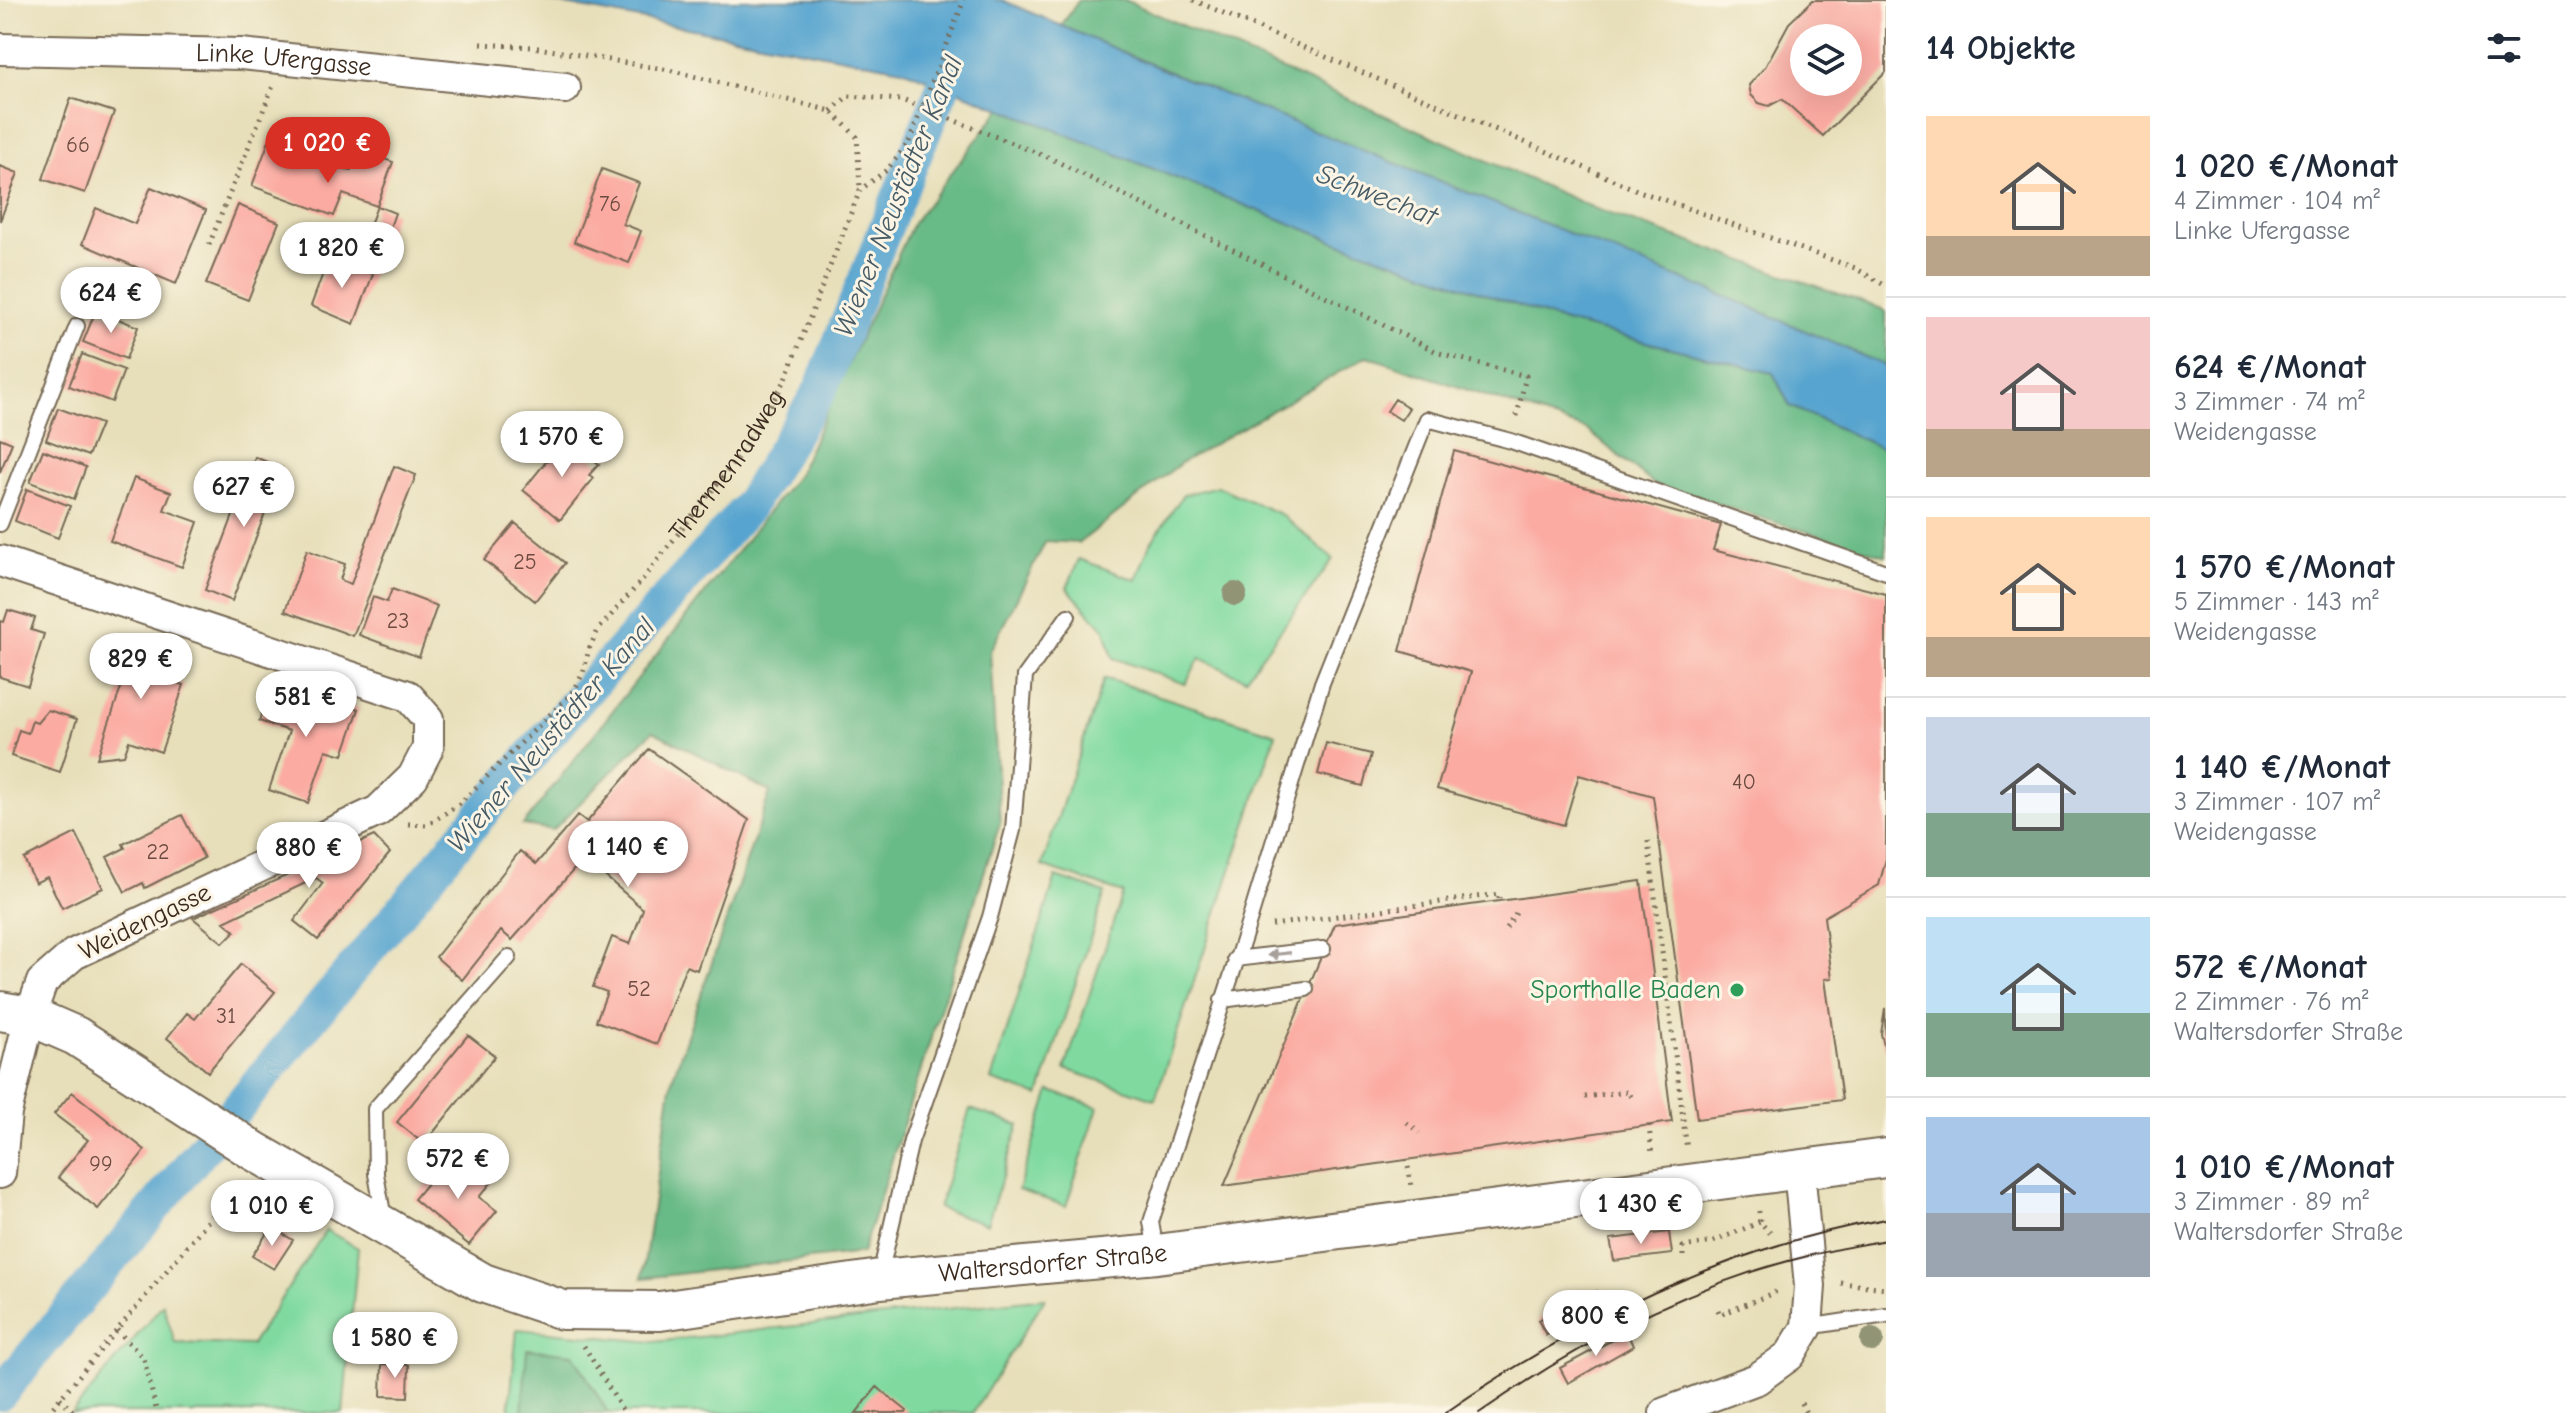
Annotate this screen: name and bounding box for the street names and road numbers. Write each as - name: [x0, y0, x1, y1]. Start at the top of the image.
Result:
- street label: Linke Ufergasse: [196, 38, 373, 83]
- street label: Thermenradweg: [663, 384, 791, 547]
- street label: Weidengasse: [74, 877, 216, 967]
- street label: Waltersdorfer Straße: [937, 1238, 1169, 1289]

